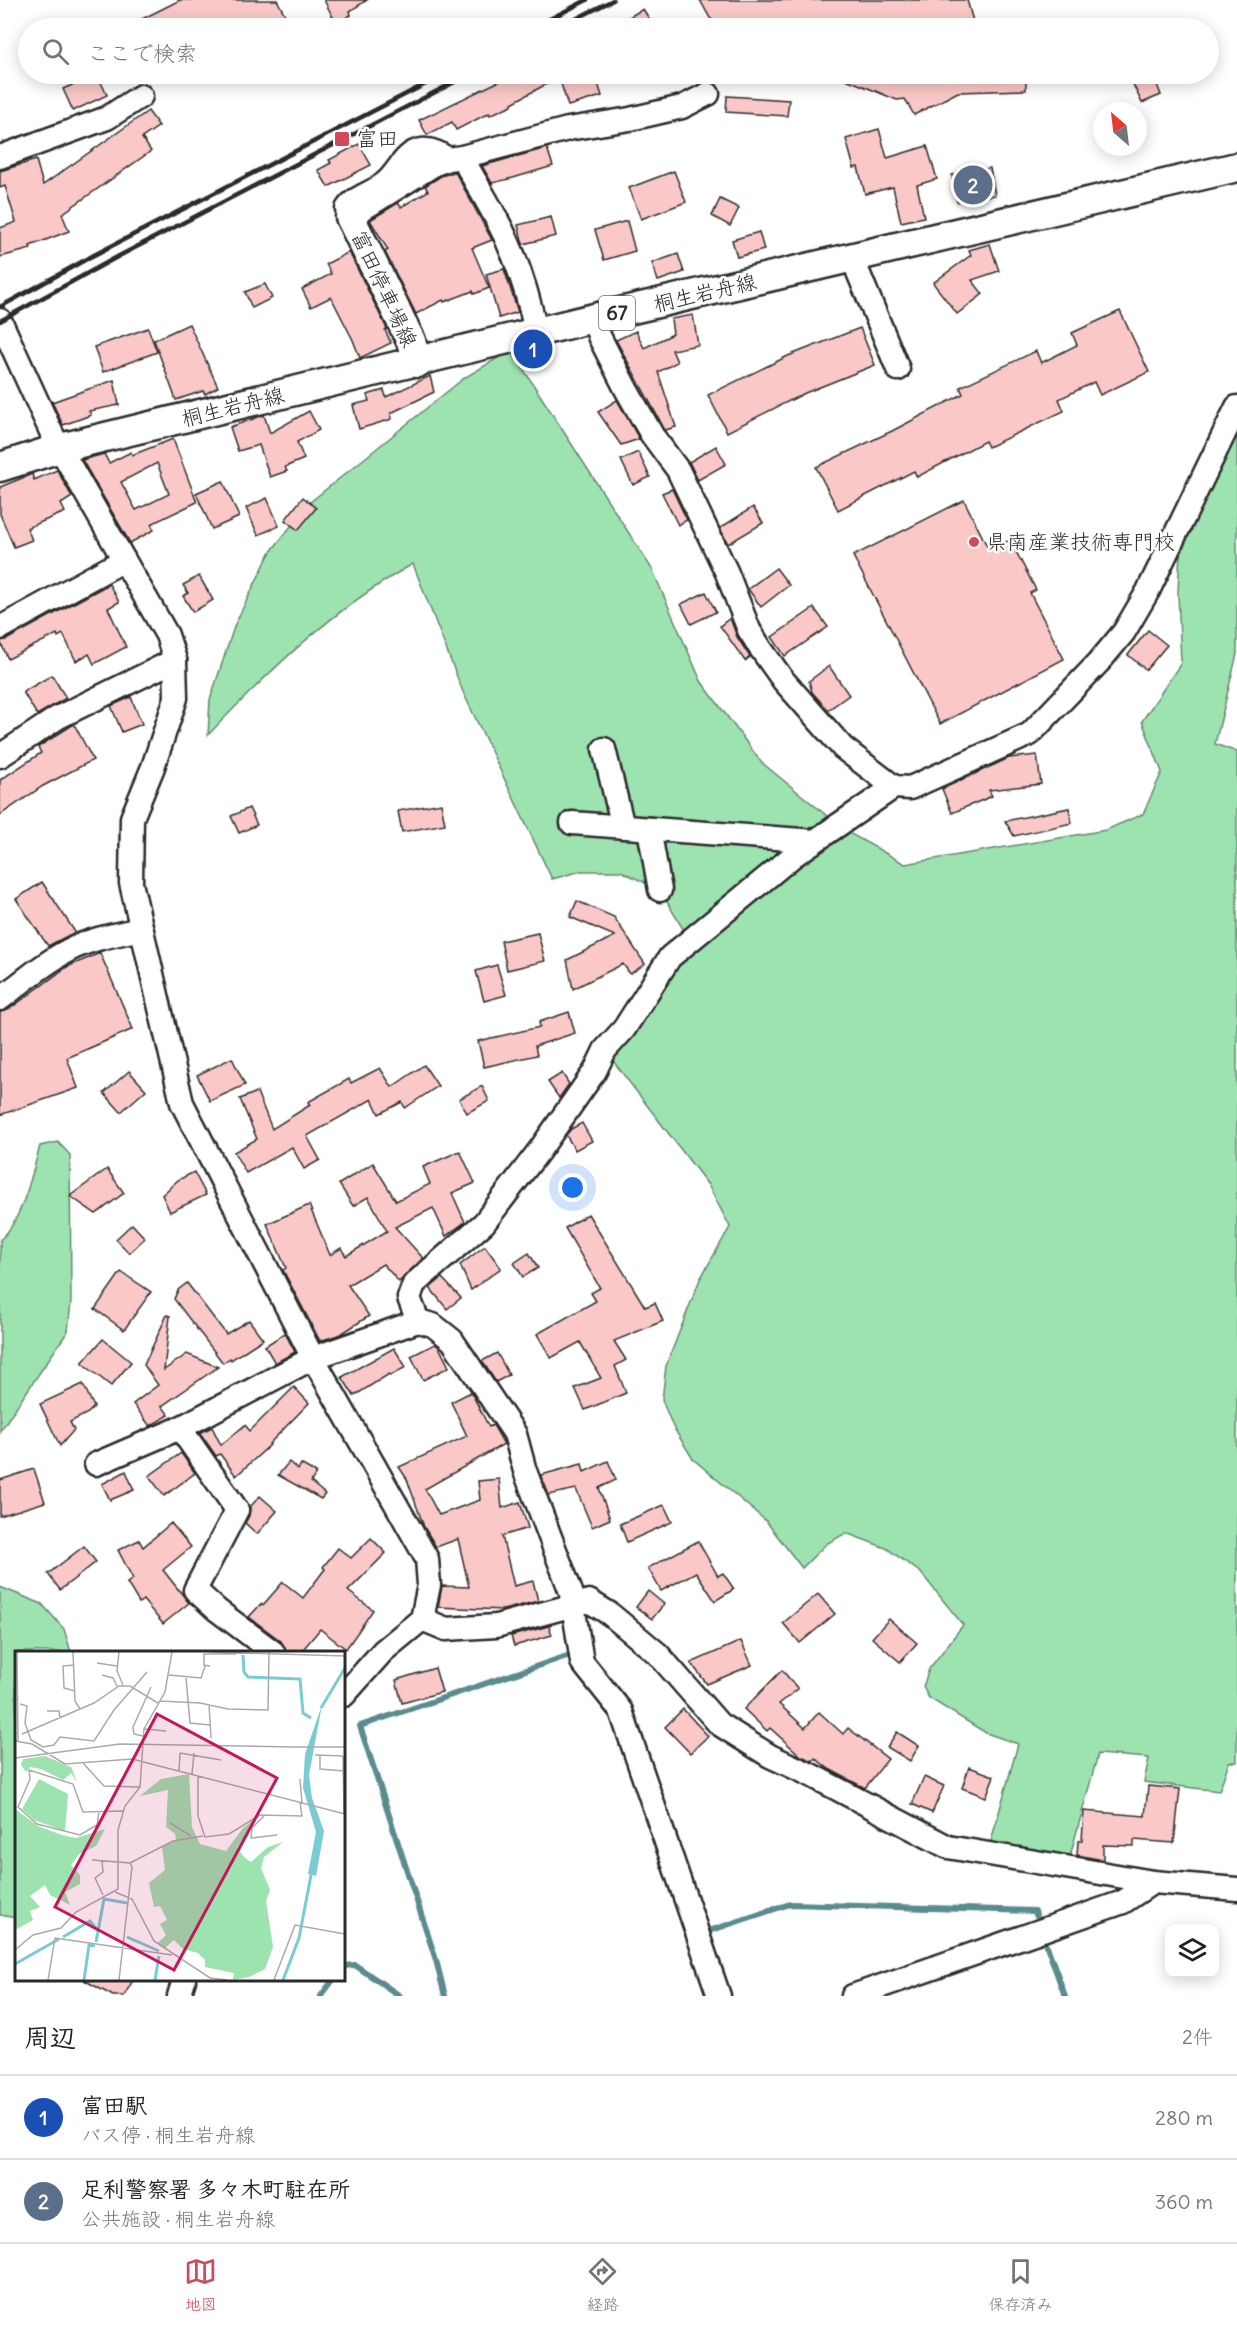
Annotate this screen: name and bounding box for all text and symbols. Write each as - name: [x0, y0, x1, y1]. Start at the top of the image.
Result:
- search box: [18, 18, 1219, 84]
- icon: search: [39, 35, 72, 68]
- text: ここで検索: [87, 39, 197, 67]
- north arrow: [1093, 102, 1147, 156]
- place label: 富田: [356, 125, 398, 152]
- marker: 富田: [333, 130, 351, 148]
- pin: 2: [954, 162, 992, 207]
- street label: 富田停車場線: [346, 226, 423, 352]
- street label: 桐生岩舟線: [651, 268, 759, 317]
- road number: 67: [599, 296, 635, 330]
- pin: 1: [514, 326, 552, 372]
- street label: 桐生岩舟線: [179, 381, 287, 432]
- place label: 県南産業技術専門校: [986, 528, 1175, 555]
- marker: 県南産業技術専門校: [967, 535, 981, 549]
- your location: [558, 1173, 587, 1202]
- inset map: [15, 1651, 345, 1981]
- map controls: [1165, 1924, 1219, 1978]
- button: layers: [1165, 1924, 1219, 1978]
- text: 周辺: [24, 2021, 76, 2054]
- text: 2件: [1182, 2024, 1213, 2049]
- text: 富田駅: [81, 2091, 147, 2119]
- text: 1: [40, 2105, 47, 2130]
- text: 280 m: [1155, 2105, 1213, 2130]
- text: バス停 · 桐生岩舟線: [81, 2122, 255, 2147]
- text: 足利警察署 多々木町駐在所: [81, 2175, 350, 2203]
- text: 2: [38, 2189, 49, 2214]
- text: 360 m: [1155, 2189, 1213, 2214]
- text: 公共施設 · 桐生岩舟線: [81, 2206, 275, 2231]
- tab: 地図: [184, 2255, 217, 2315]
- tab: 経路: [586, 2255, 619, 2315]
- tab: 保存済み: [988, 2255, 1052, 2315]

